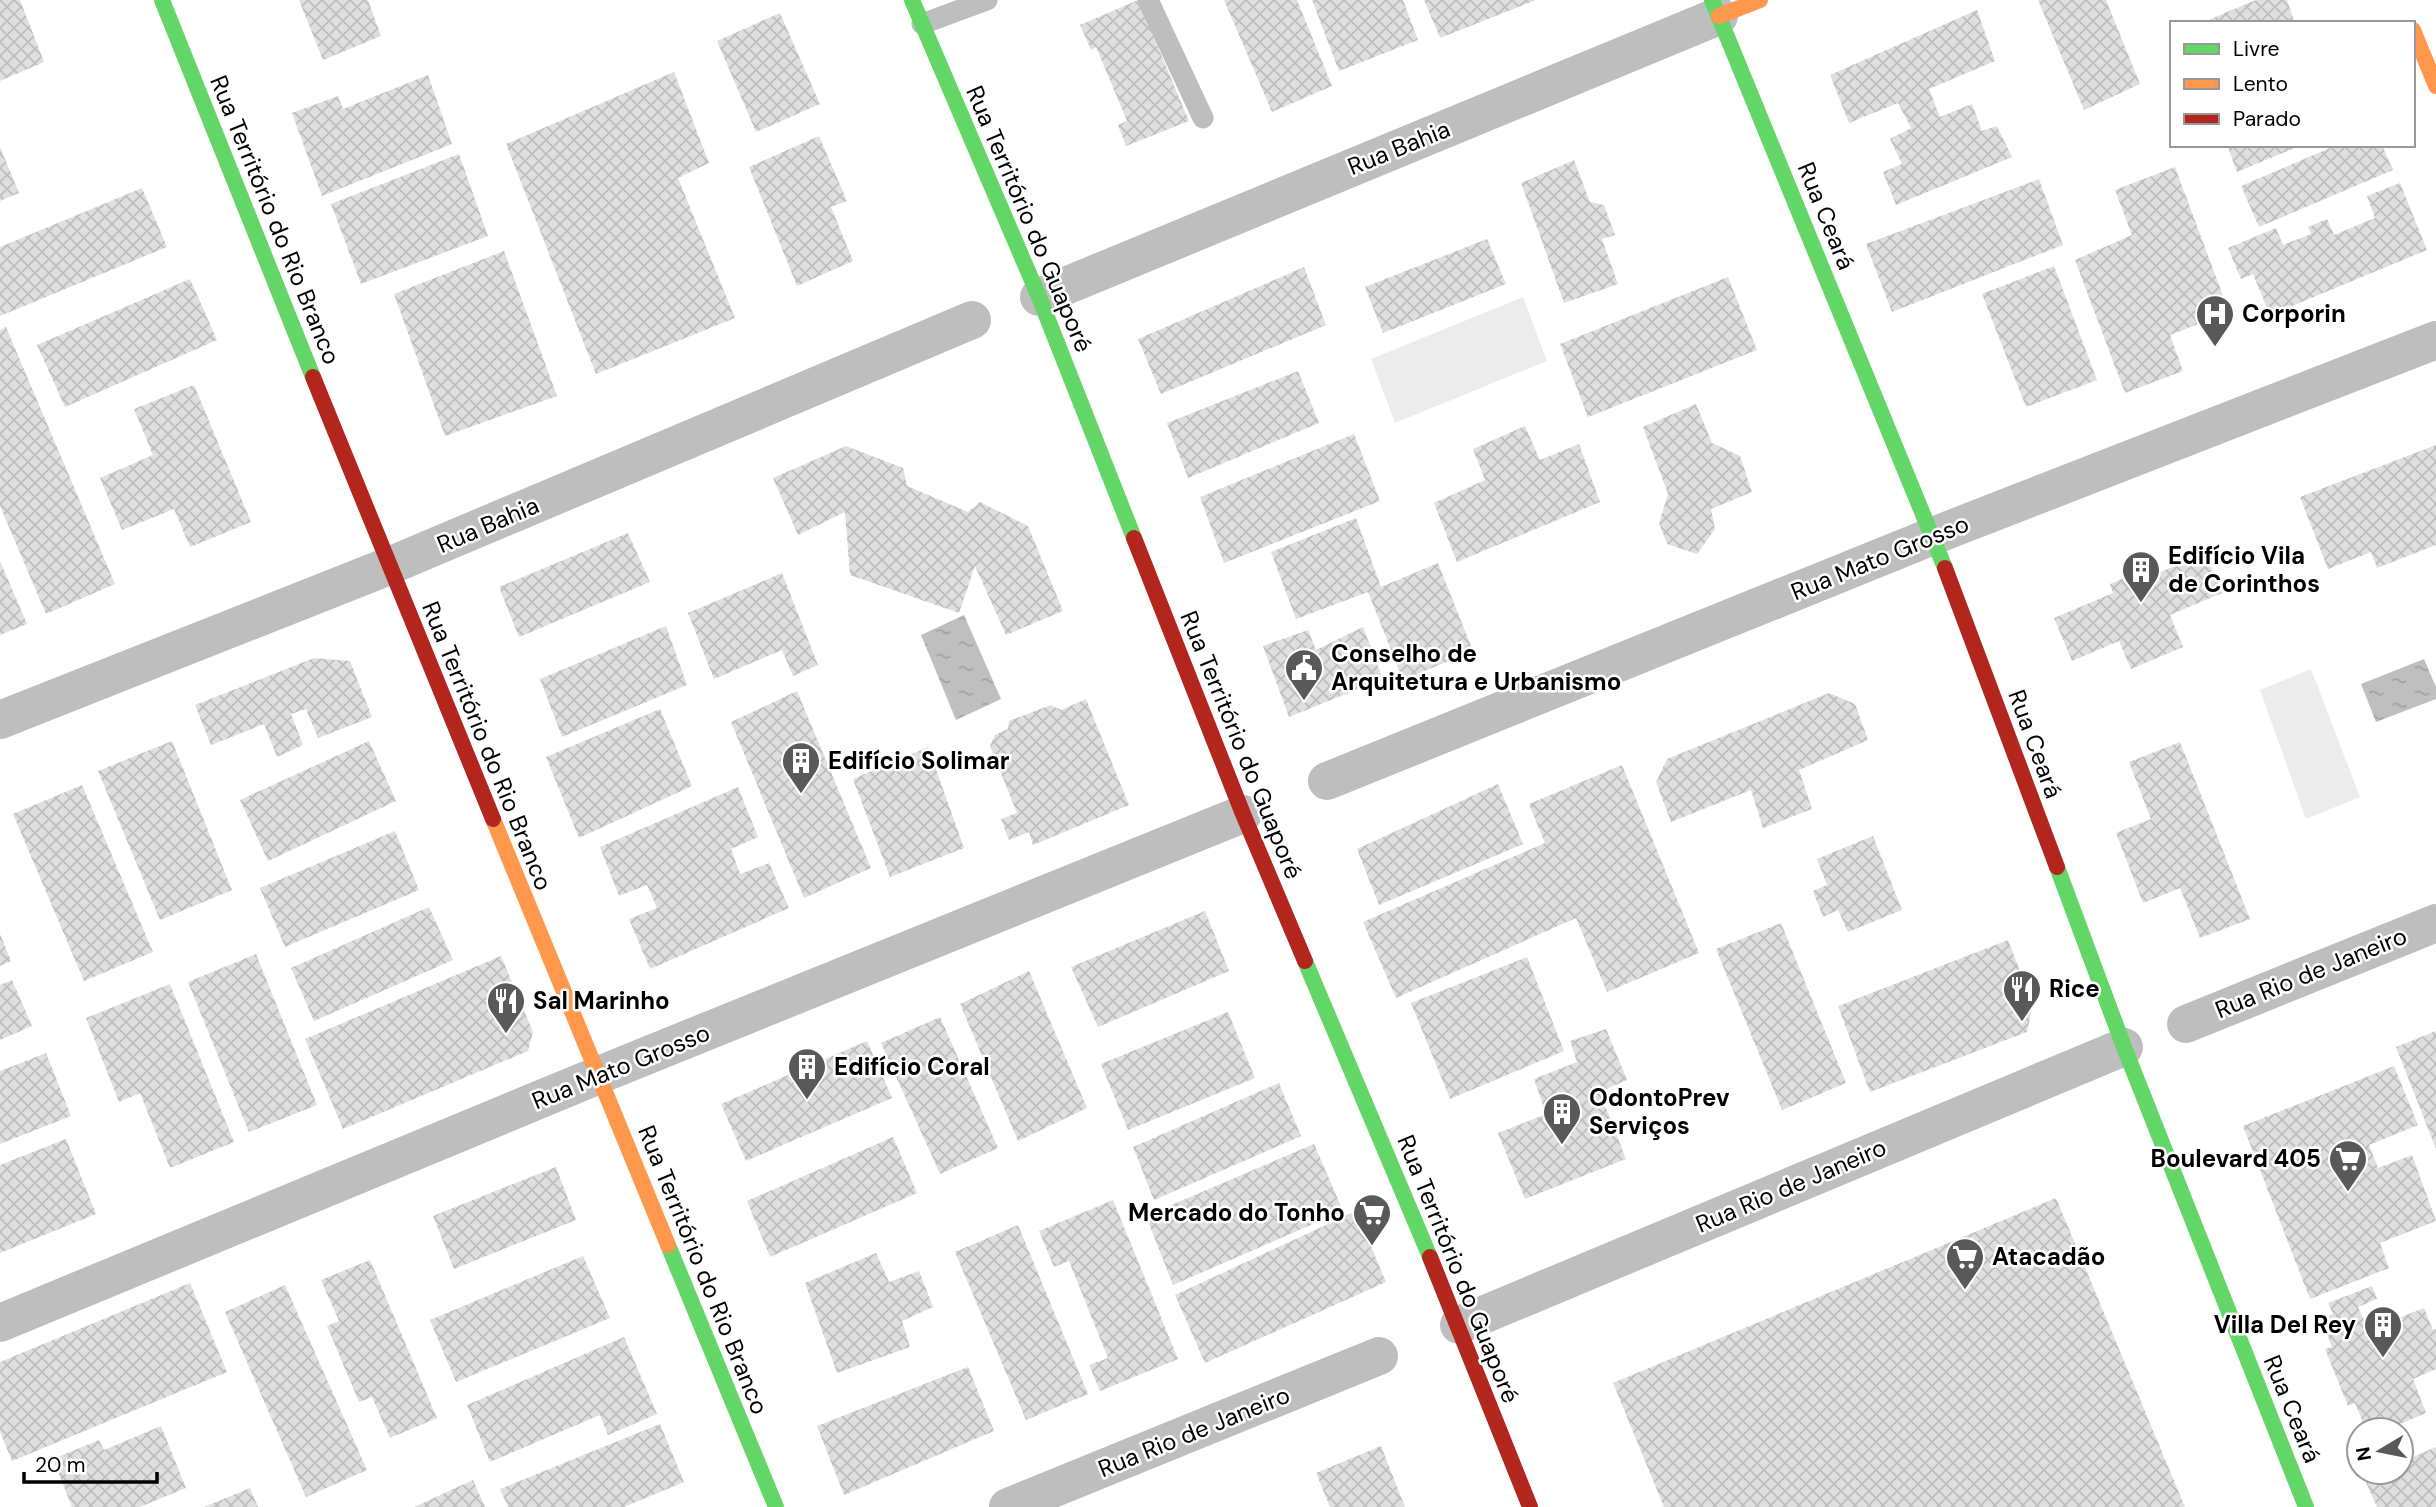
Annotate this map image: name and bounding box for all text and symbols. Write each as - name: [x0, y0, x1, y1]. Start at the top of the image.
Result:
- legend: [2170, 21, 2415, 147]
- text: Livre: [2233, 35, 2280, 63]
- text: Lento: [2233, 70, 2288, 98]
- street label: Rua Território do Rio Branco: [203, 71, 348, 369]
- street label: Rua Território do Guaporé: [959, 81, 1100, 357]
- text: Parado: [2233, 105, 2301, 133]
- street label: Rua Bahia: [1343, 113, 1454, 182]
- street label: Rua Ceará: [1791, 157, 1862, 274]
- hospital icon: Corporin: [2194, 293, 2236, 348]
- place label: Corporin: [2242, 298, 2346, 329]
- street label: Rua Bahia: [432, 489, 543, 560]
- street label: Rua Mato Grosso: [1786, 508, 1973, 607]
- place label: Edifício Vila de Corinthos: [2168, 540, 2320, 599]
- building icon: Edifício Vila de Corinthos: [2120, 549, 2162, 604]
- street label: Rua Território do Rio Branco: [415, 597, 560, 895]
- street label: Rua Território do Guaporé: [1173, 606, 1309, 883]
- place label: Conselho de Arquitetura e Urbanismo: [1331, 638, 1621, 697]
- public building icon: Conselho de Arquitetura e Urbanismo: [1283, 647, 1325, 702]
- street label: Rua Ceará: [2002, 685, 2069, 802]
- building icon: Edifício Solimar: [780, 740, 822, 795]
- place label: Edifício Solimar: [828, 745, 1010, 776]
- street label: Rua Rio de Janeiro: [2210, 920, 2411, 1025]
- restaurant icon: Rice: [2001, 968, 2043, 1023]
- place label: Rice: [2049, 973, 2100, 1004]
- restaurant icon: Sal Marinho: [485, 980, 527, 1035]
- place label: Sal Marinho: [533, 985, 670, 1016]
- street label: Rua Mato Grosso: [527, 1017, 714, 1116]
- building icon: Edifício Coral: [786, 1046, 828, 1101]
- place label: Edifício Coral: [834, 1051, 990, 1082]
- place label: OdontoPrev Serviços: [1589, 1082, 1730, 1141]
- building icon: OdontoPrev Serviços: [1541, 1091, 1583, 1146]
- street label: Rua Território do Rio Branco: [631, 1121, 776, 1419]
- street label: Rua Território do Guaporé: [1390, 1130, 1526, 1407]
- street label: Rua Rio de Janeiro: [1691, 1131, 1891, 1240]
- supermarket icon: Boulevard 405: [2327, 1138, 2369, 1193]
- place label: Boulevard 405: [2151, 1143, 2321, 1174]
- supermarket icon: Mercado do Tonho: [1351, 1192, 1393, 1247]
- place label: Mercado do Tonho: [1128, 1197, 1345, 1228]
- supermarket icon: Atacadão: [1944, 1236, 1986, 1291]
- place label: Atacadão: [1992, 1241, 2105, 1272]
- building icon: Villa Del Rey: [2362, 1304, 2404, 1359]
- place label: Villa Del Rey: [2214, 1309, 2357, 1340]
- street label: Rua Ceará: [2257, 1350, 2328, 1467]
- street label: Rua Rio de Janeiro: [1093, 1379, 1294, 1484]
- north arrow: [2345, 1416, 2415, 1486]
- scale bar: [24, 1440, 158, 1484]
- text: N: [2350, 1445, 2377, 1463]
- text: 20 m: [35, 1451, 86, 1479]

